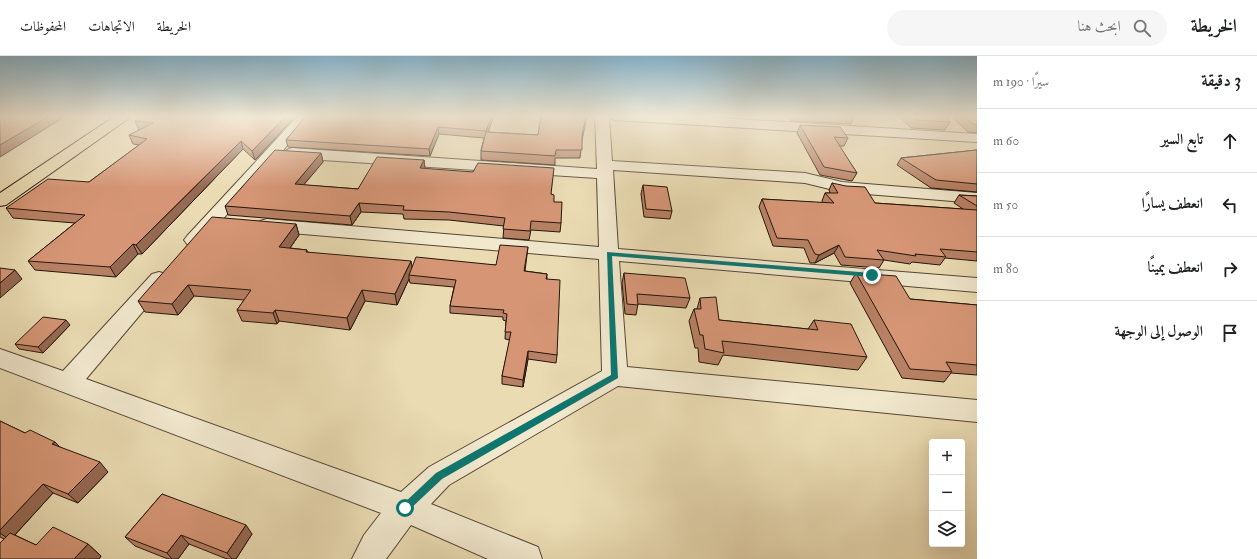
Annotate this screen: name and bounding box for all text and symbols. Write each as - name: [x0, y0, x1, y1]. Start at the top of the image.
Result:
- search box: [887, 10, 1167, 46]
- text: الخريطة: [1191, 14, 1237, 38]
- text: ابحث هنا: [1078, 17, 1121, 36]
- icon: search: [1131, 17, 1153, 39]
- text: المحفوظات: [20, 18, 66, 35]
- text: الاتجاهات: [88, 18, 135, 35]
- text: الخريطة: [157, 18, 191, 35]
- text: 3 دقيقة: [1201, 70, 1241, 91]
- text: سيرًا · 190 m: [993, 74, 1049, 90]
- text: تابع السير: [1161, 130, 1203, 149]
- icon: ahead: [1219, 130, 1241, 152]
- text: 60 m: [993, 133, 1019, 149]
- text: انعطف يسارًا: [1142, 194, 1203, 213]
- icon: left: [1219, 194, 1241, 216]
- text: 50 m: [993, 197, 1018, 213]
- text: انعطف يمينًا: [1148, 258, 1203, 277]
- icon: right: [1219, 258, 1241, 280]
- text: 80 m: [993, 261, 1019, 277]
- route end: [863, 266, 881, 284]
- text: الوصول إلى الوجهة: [1115, 322, 1203, 341]
- icon: arrive: [1219, 322, 1241, 344]
- map controls: [929, 439, 965, 547]
- button: +: [929, 439, 965, 475]
- button: −: [929, 475, 965, 511]
- route start: [396, 499, 414, 517]
- button: layers: [929, 511, 965, 547]

